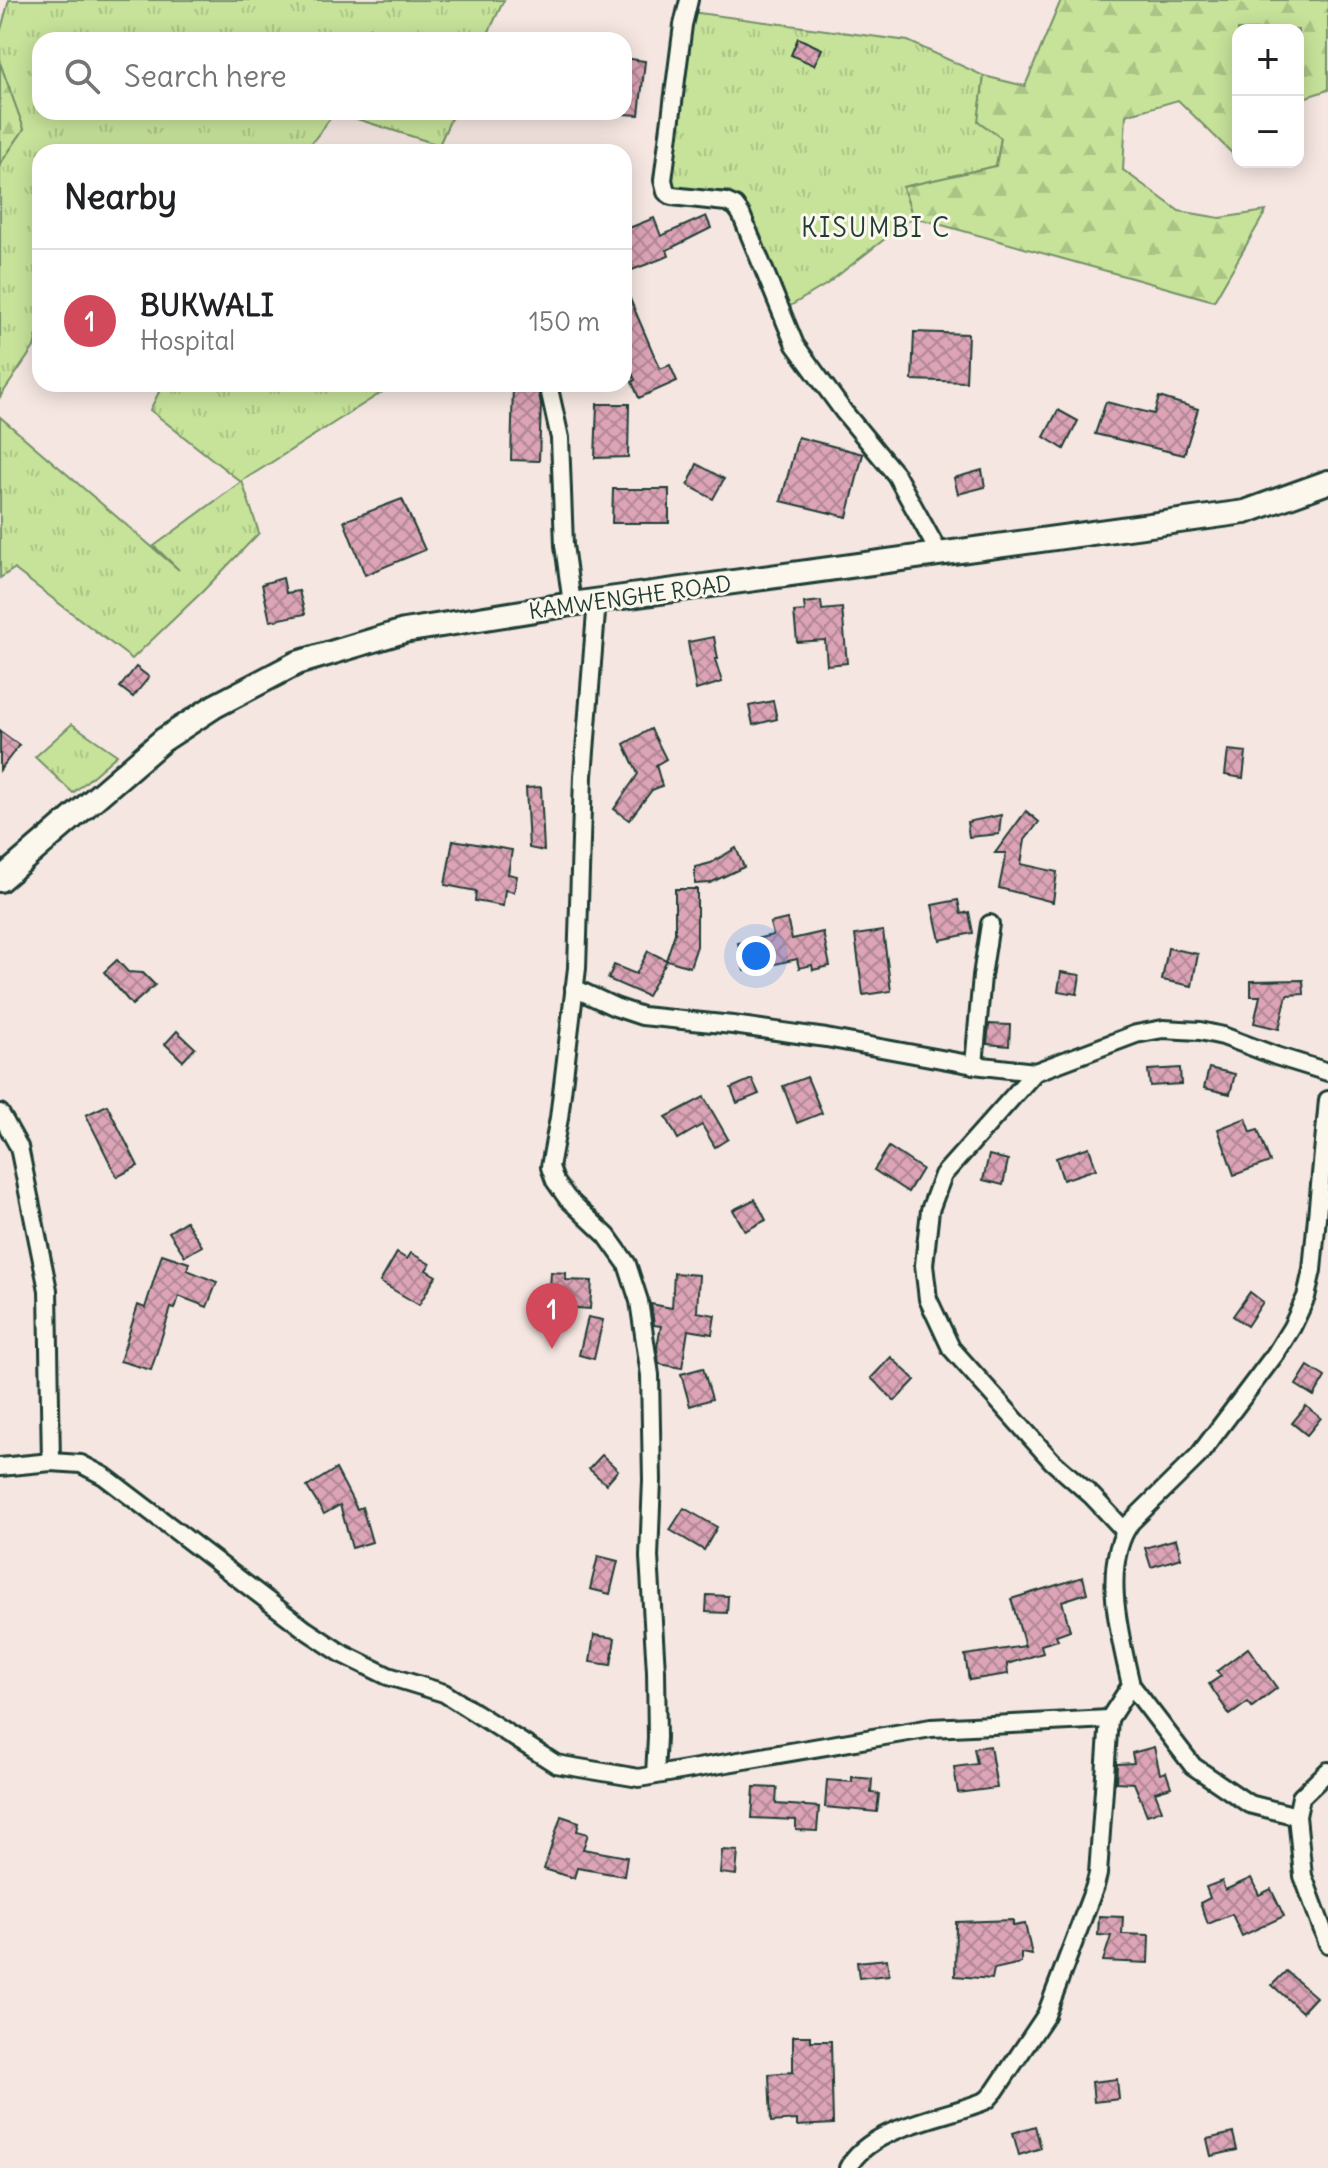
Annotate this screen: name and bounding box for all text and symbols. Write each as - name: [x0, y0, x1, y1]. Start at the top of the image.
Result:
- map controls: [1232, 24, 1304, 168]
- button: +: [1232, 24, 1304, 96]
- search box: [32, 32, 632, 120]
- icon: search: [60, 54, 104, 98]
- text: Search here: [124, 57, 287, 95]
- button: −: [1232, 96, 1304, 168]
- text: Nearby: [64, 175, 177, 218]
- district label: KISUMBI C: [801, 211, 951, 244]
- text: BUKWALI: [140, 286, 274, 324]
- text: 1: [85, 305, 95, 338]
- text: 150 m: [529, 305, 600, 338]
- text: Hospital: [140, 324, 235, 357]
- street label: KAMWENGHE ROAD: [527, 569, 733, 625]
- your location: [736, 936, 776, 976]
- pin: 1: [526, 1283, 578, 1349]

